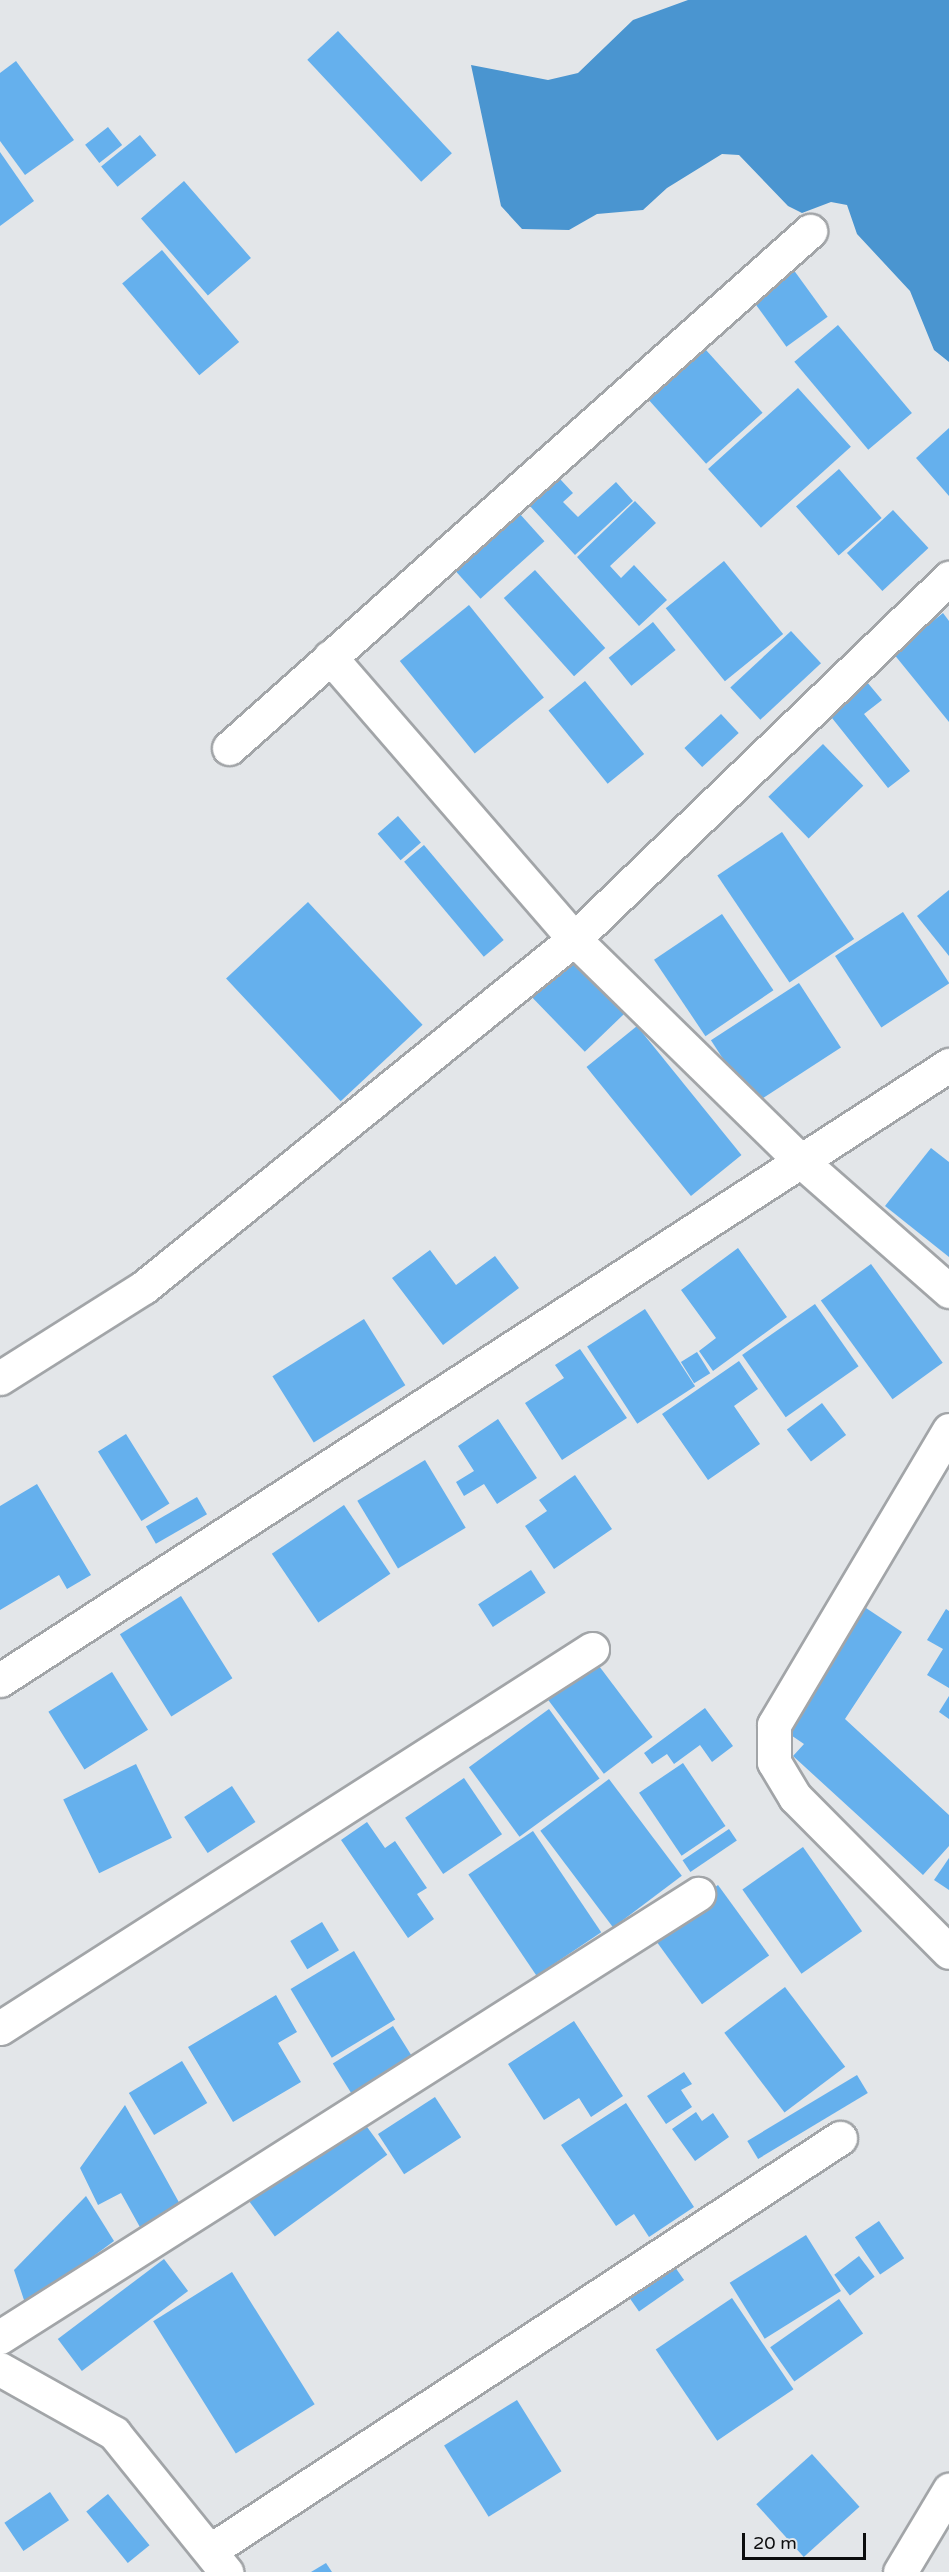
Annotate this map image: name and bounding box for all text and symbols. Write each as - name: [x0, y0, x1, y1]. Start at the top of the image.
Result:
- scale bar: [745, 2521, 870, 2559]
- text: 20 m: [753, 2532, 797, 2554]

